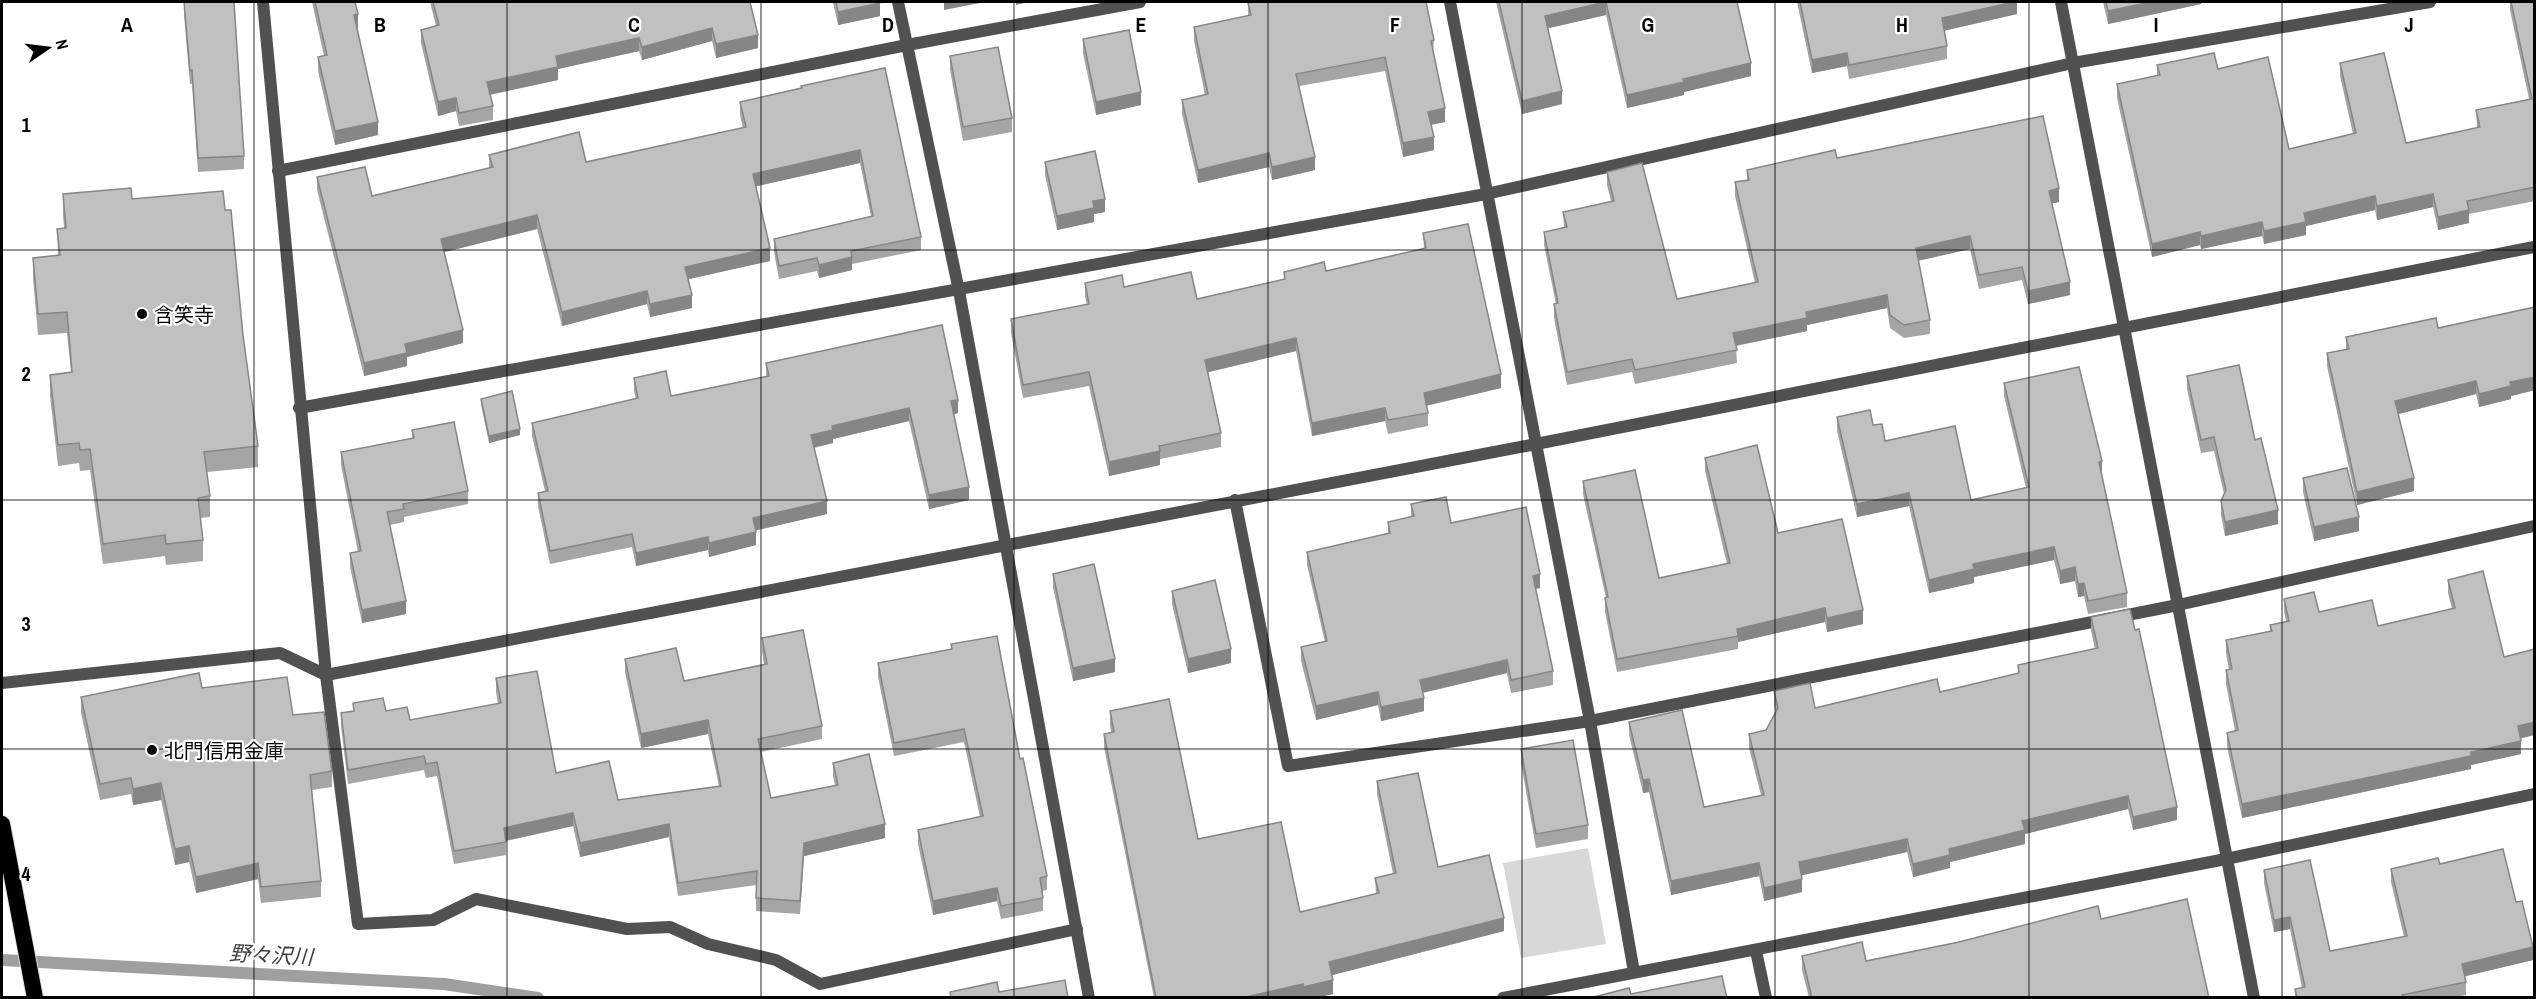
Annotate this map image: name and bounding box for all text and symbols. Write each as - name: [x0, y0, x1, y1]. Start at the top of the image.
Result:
- text: A: [121, 11, 133, 38]
- text: B: [374, 11, 386, 38]
- text: C: [628, 11, 640, 38]
- text: D: [882, 11, 894, 38]
- text: E: [1136, 11, 1147, 38]
- text: F: [1390, 11, 1400, 38]
- text: G: [1642, 11, 1654, 38]
- text: H: [1896, 11, 1908, 38]
- text: I: [2154, 11, 2158, 38]
- text: J: [2404, 11, 2414, 38]
- north arrow: [18, 18, 78, 78]
- text: N: [51, 37, 74, 52]
- text: 1: [21, 111, 31, 138]
- place label: 含笑寺: [154, 301, 214, 328]
- marker: 含笑寺: [135, 307, 149, 321]
- text: 2: [21, 360, 31, 387]
- text: 3: [21, 610, 31, 637]
- place label: 北門信用金庫: [164, 737, 284, 764]
- marker: 北門信用金庫: [145, 743, 159, 757]
- text: 4: [21, 860, 31, 887]
- water label: 野々沢川: [228, 938, 316, 972]

